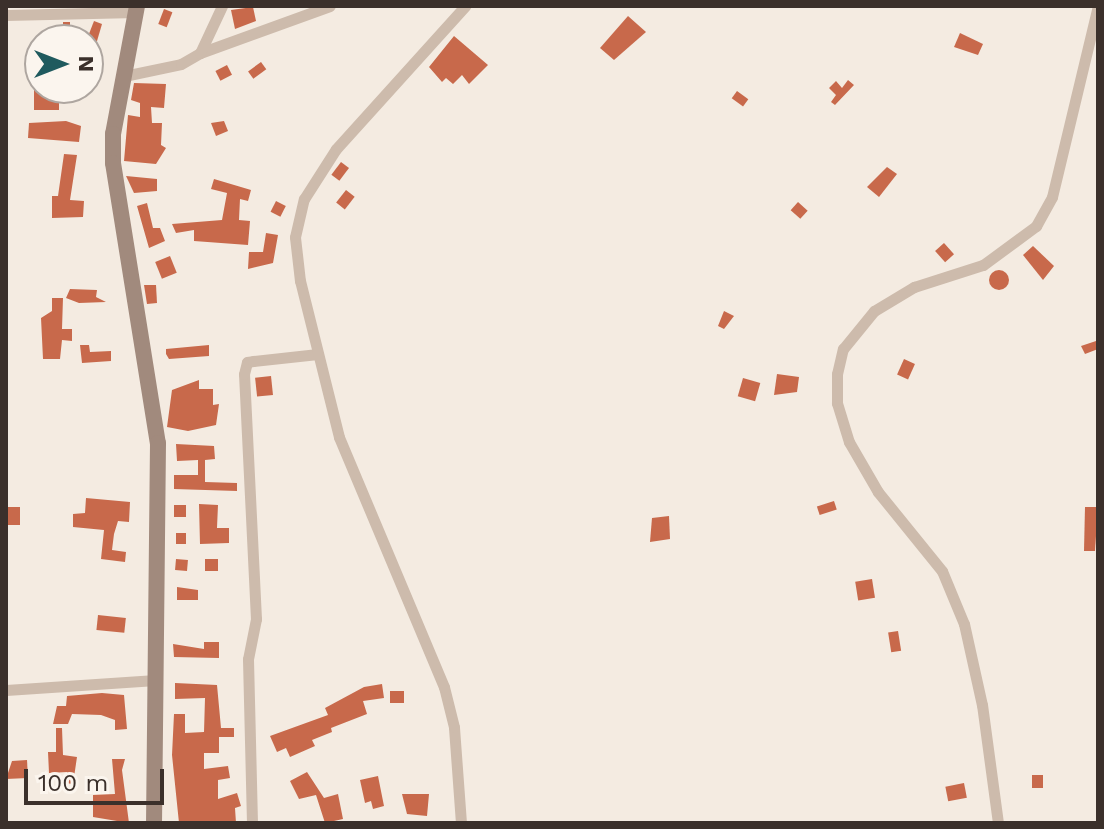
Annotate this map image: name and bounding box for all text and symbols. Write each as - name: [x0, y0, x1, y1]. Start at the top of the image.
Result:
- north arrow: [24, 24, 104, 104]
- text: N: [74, 56, 99, 72]
- scale bar: [28, 753, 168, 803]
- text: 100 m: [38, 769, 108, 797]

